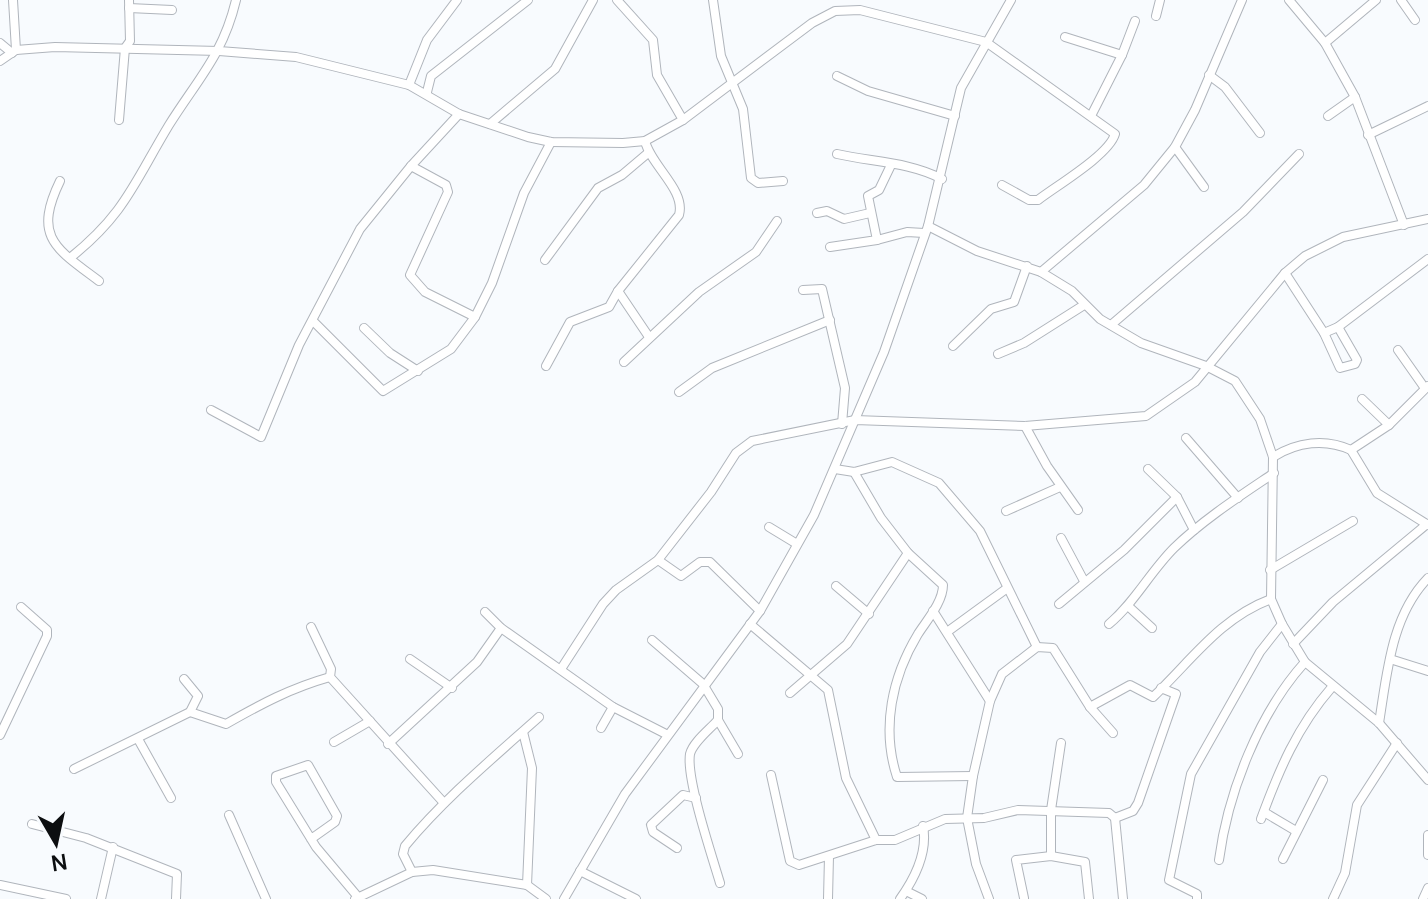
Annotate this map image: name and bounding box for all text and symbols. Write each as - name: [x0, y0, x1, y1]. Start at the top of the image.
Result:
- north arrow: [16, 803, 96, 883]
- text: N: [49, 847, 69, 879]

